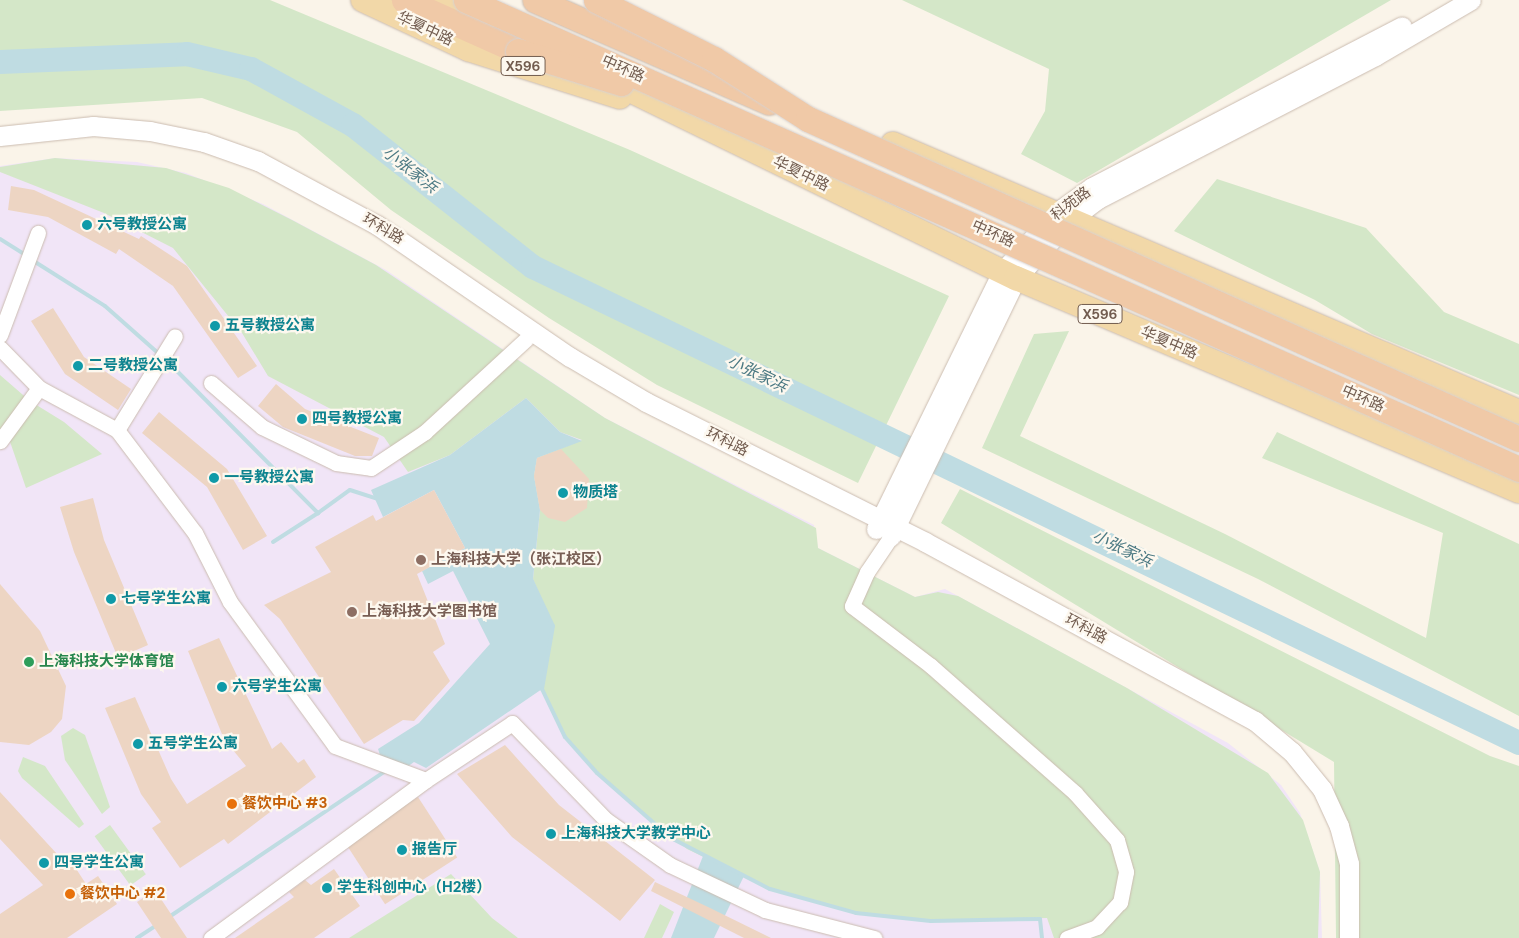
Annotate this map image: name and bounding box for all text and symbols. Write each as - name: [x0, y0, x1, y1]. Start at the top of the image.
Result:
- street label: 华夏中路: [394, 8, 456, 50]
- street label: 中环路: [599, 52, 647, 86]
- road number: X596: [500, 54, 546, 78]
- water label: 小张家浜: [379, 143, 441, 197]
- street label: 华夏中路: [770, 153, 832, 195]
- street label: 科苑路: [1048, 183, 1094, 225]
- street label: 环科路: [359, 210, 407, 248]
- place label: 六号教授公寓: [97, 216, 187, 234]
- street label: 中环路: [969, 217, 1017, 251]
- marker: 六号教授公寓: [81, 219, 93, 231]
- road number: X596: [1078, 302, 1122, 326]
- place label: 五号教授公寓: [225, 317, 315, 335]
- marker: 五号教授公寓: [209, 320, 221, 332]
- street label: 华夏中路: [1138, 323, 1200, 363]
- water label: 小张家浜: [724, 351, 790, 397]
- place label: 二号教授公寓: [88, 357, 178, 375]
- marker: 二号教授公寓: [72, 360, 84, 372]
- street label: 中环路: [1339, 382, 1387, 416]
- place label: 四号教授公寓: [312, 410, 402, 428]
- marker: 四号教授公寓: [296, 413, 308, 425]
- street label: 环科路: [703, 424, 751, 460]
- place label: 一号教授公寓: [224, 469, 314, 487]
- marker: 一号教授公寓: [208, 472, 220, 484]
- place label: 物质塔: [573, 484, 618, 502]
- marker: 物质塔: [557, 487, 569, 499]
- water label: 小张家浜: [1089, 526, 1155, 572]
- place label: 上海科技大学（张江校区）: [431, 551, 611, 569]
- marker: 上海科技大学（张江校区）: [415, 554, 427, 566]
- place label: 七号学生公寓: [121, 590, 211, 608]
- marker: 七号学生公寓: [105, 593, 117, 605]
- place label: 上海科技大学图书馆: [362, 603, 497, 621]
- marker: 上海科技大学图书馆: [346, 606, 358, 618]
- street label: 环科路: [1062, 610, 1110, 648]
- place label: 上海科技大学体育馆: [39, 653, 174, 671]
- marker: 上海科技大学体育馆: [23, 656, 35, 668]
- place label: 六号学生公寓: [232, 678, 322, 696]
- marker: 六号学生公寓: [216, 681, 228, 693]
- place label: 五号学生公寓: [148, 735, 238, 753]
- marker: 五号学生公寓: [132, 738, 144, 750]
- place label: 餐饮中心 #3: [242, 795, 327, 813]
- marker: 餐饮中心 #3: [226, 798, 238, 810]
- place label: 上海科技大学教学中心: [561, 825, 711, 843]
- marker: 上海科技大学教学中心: [545, 828, 557, 840]
- place label: 报告厅: [412, 841, 457, 859]
- marker: 报告厅: [396, 844, 408, 856]
- place label: 四号学生公寓: [54, 854, 144, 872]
- marker: 四号学生公寓: [38, 857, 50, 869]
- place label: 学生科创中心（H2楼）: [337, 879, 491, 897]
- marker: 学生科创中心（H2楼）: [321, 882, 333, 894]
- place label: 餐饮中心 #2: [80, 885, 165, 903]
- marker: 餐饮中心 #2: [64, 888, 76, 900]

